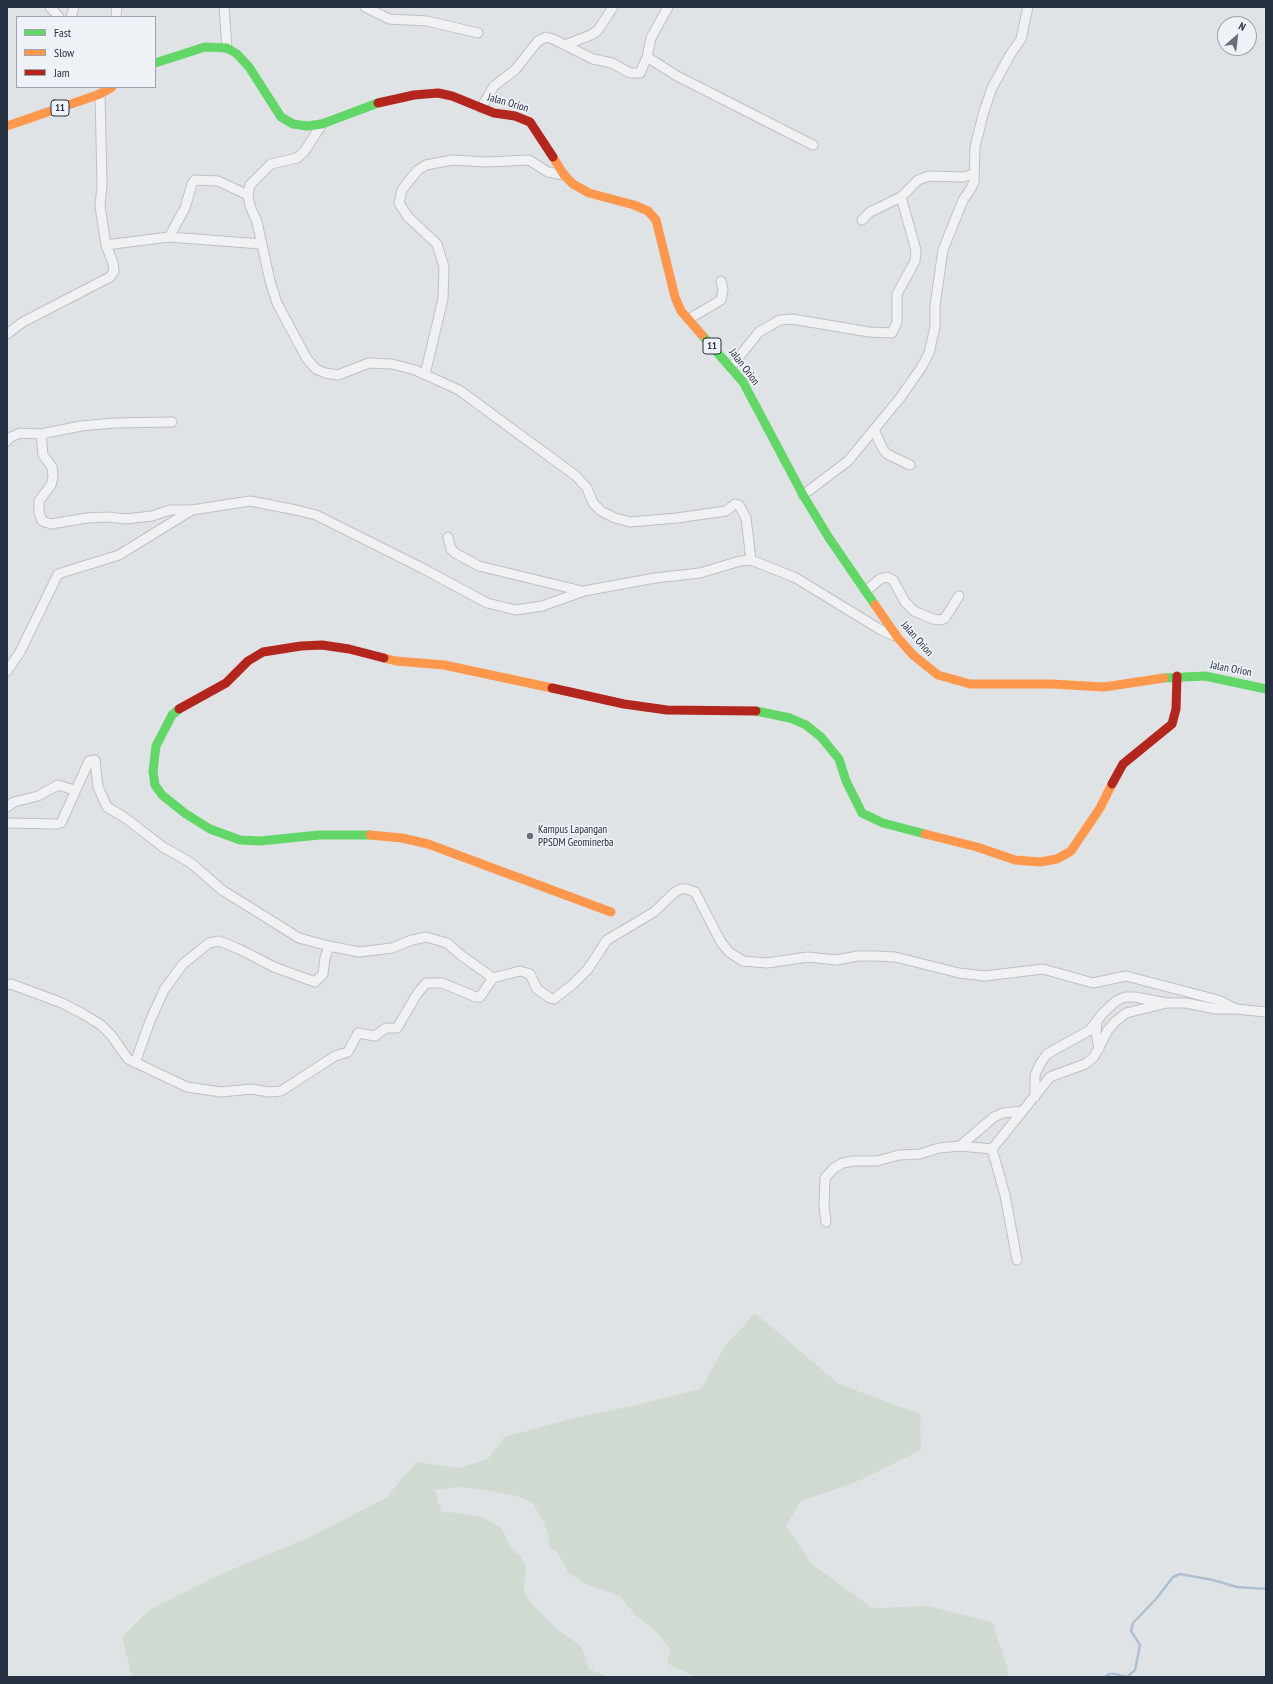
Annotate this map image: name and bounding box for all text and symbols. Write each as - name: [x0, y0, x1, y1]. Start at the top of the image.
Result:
- legend: [16, 16, 156, 88]
- north arrow: [1217, 16, 1257, 56]
- text: N: [1236, 19, 1248, 34]
- text: Fast: [54, 25, 71, 40]
- text: Slow: [54, 45, 74, 60]
- text: Jam: [54, 65, 70, 80]
- street label: Jalan Orion: [486, 91, 530, 115]
- road number: 11: [51, 100, 69, 116]
- road number: 11: [703, 338, 721, 354]
- street label: Jalan Orion: [726, 346, 762, 388]
- street label: Jalan Orion: [898, 619, 936, 659]
- street label: Jalan Orion: [1209, 658, 1253, 680]
- place label: Kampus Lapangan PPSDM Geominerba: [538, 823, 613, 849]
- marker: Kampus Lapangan PPSDM Geominerba: [525, 831, 535, 841]

